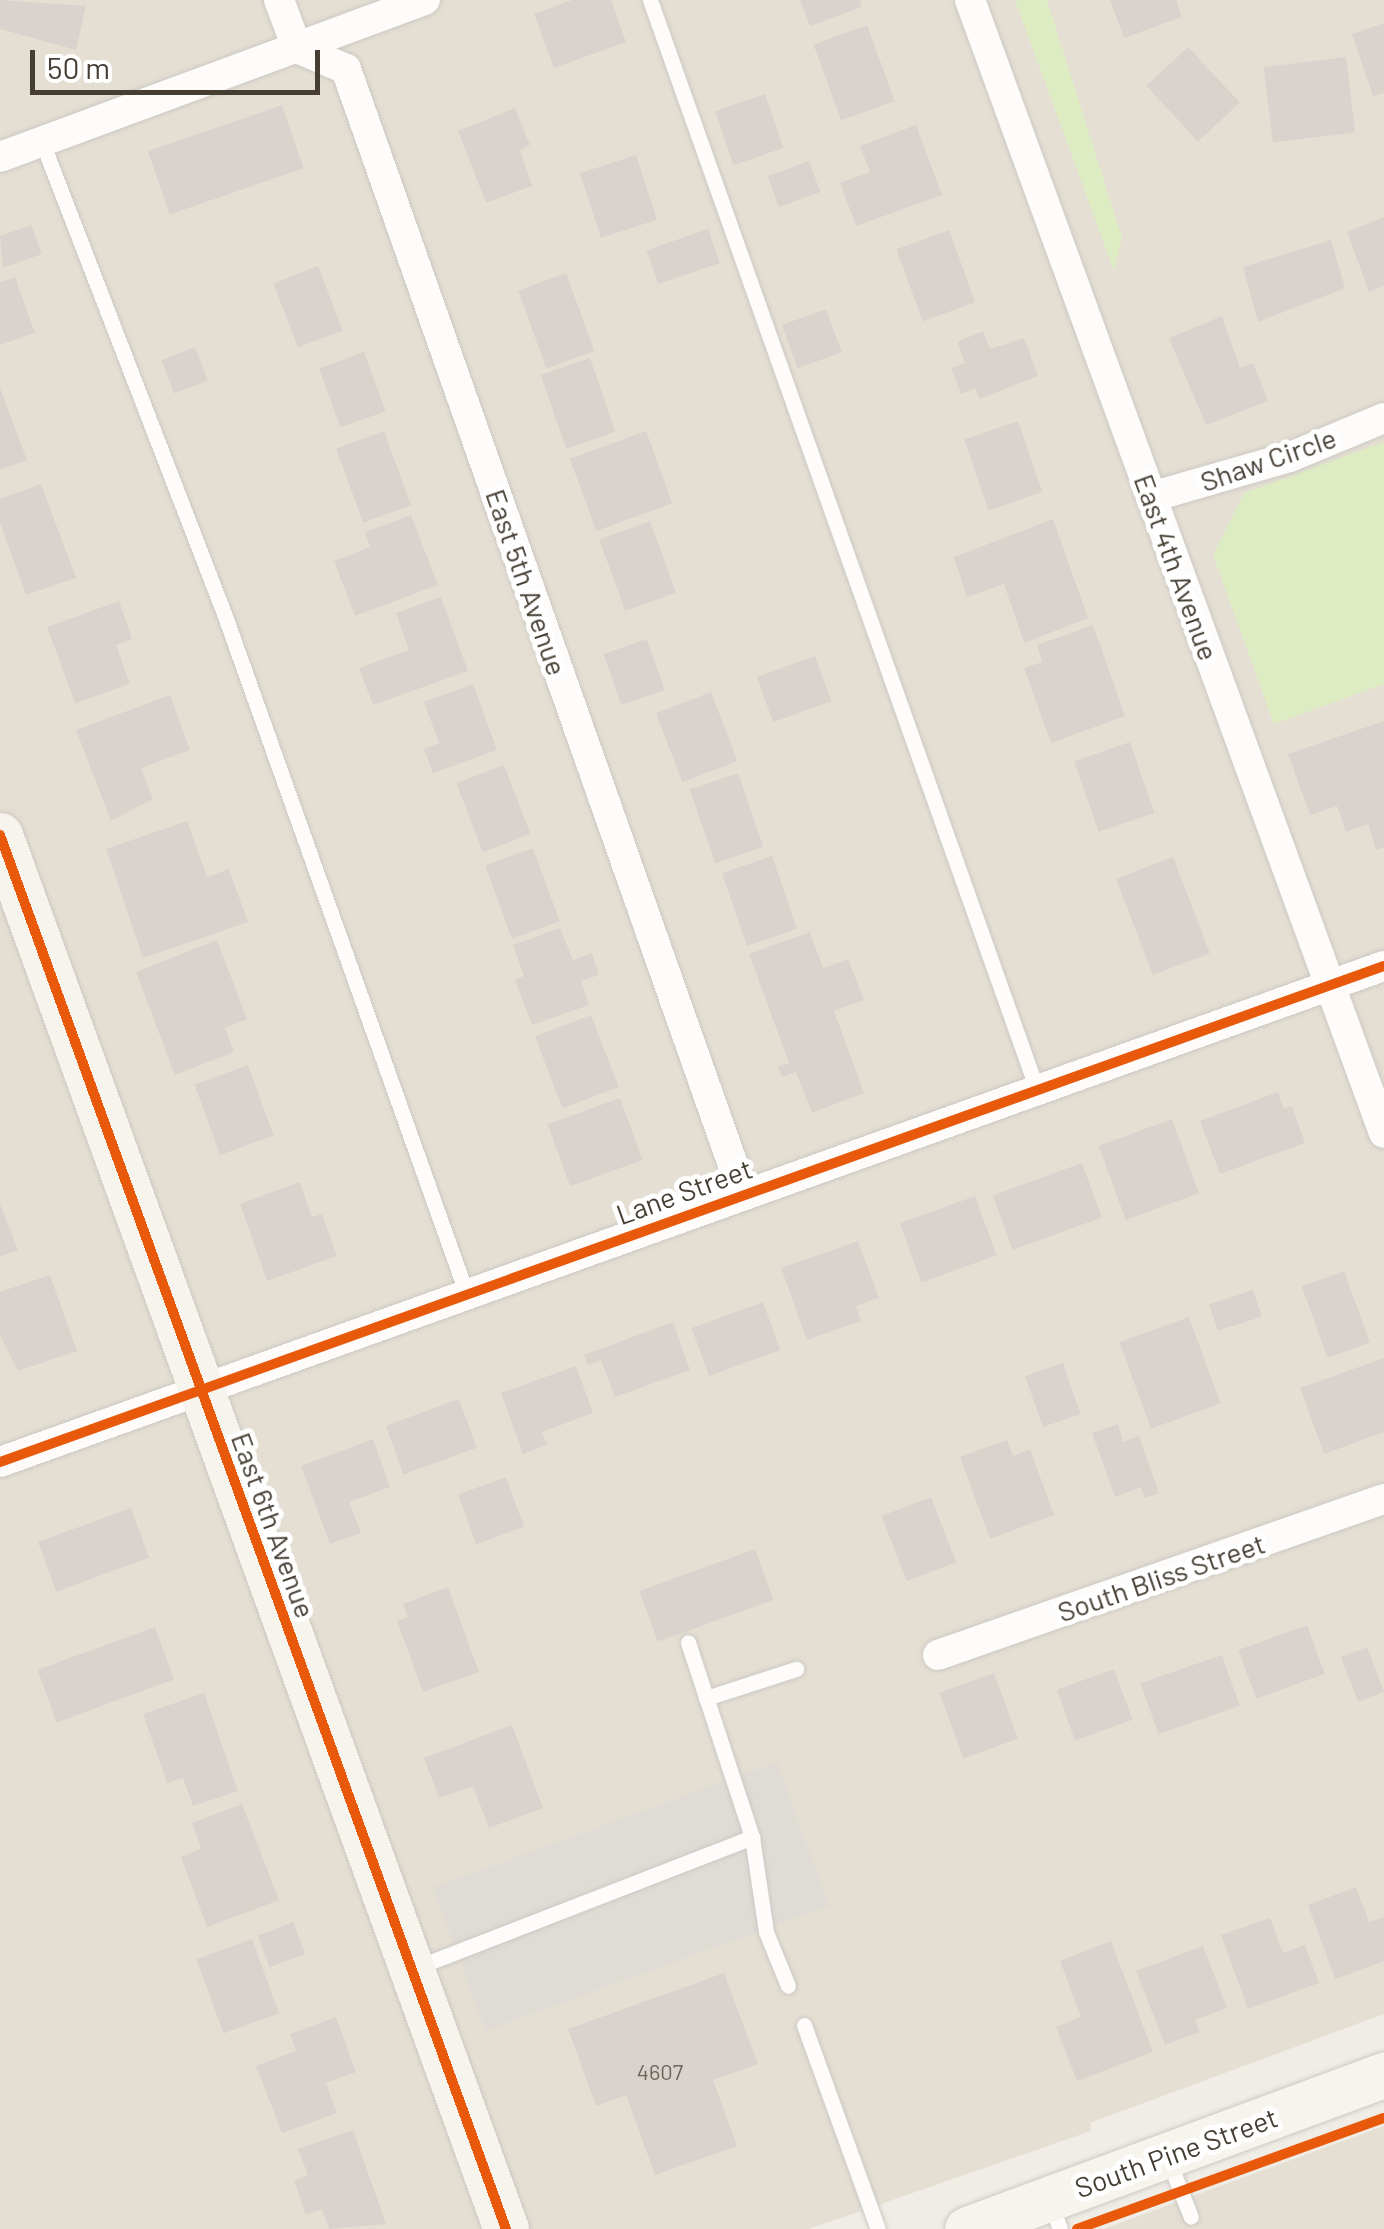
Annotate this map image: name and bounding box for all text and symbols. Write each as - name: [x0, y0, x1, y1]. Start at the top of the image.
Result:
- scale bar: [35, 30, 325, 92]
- text: 50 m: [47, 49, 110, 85]
- street label: Shaw Circle: [1196, 420, 1340, 498]
- street label: East 4th Avenue: [1128, 469, 1226, 665]
- street label: East 5th Avenue: [479, 484, 575, 680]
- street label: Lane Street: [612, 1151, 756, 1231]
- street label: East 6th Avenue: [225, 1428, 323, 1622]
- street label: South Bliss Street: [1053, 1526, 1269, 1628]
- house number: 4607: [637, 2059, 683, 2085]
- street label: South Pine Street: [1070, 2100, 1282, 2204]

